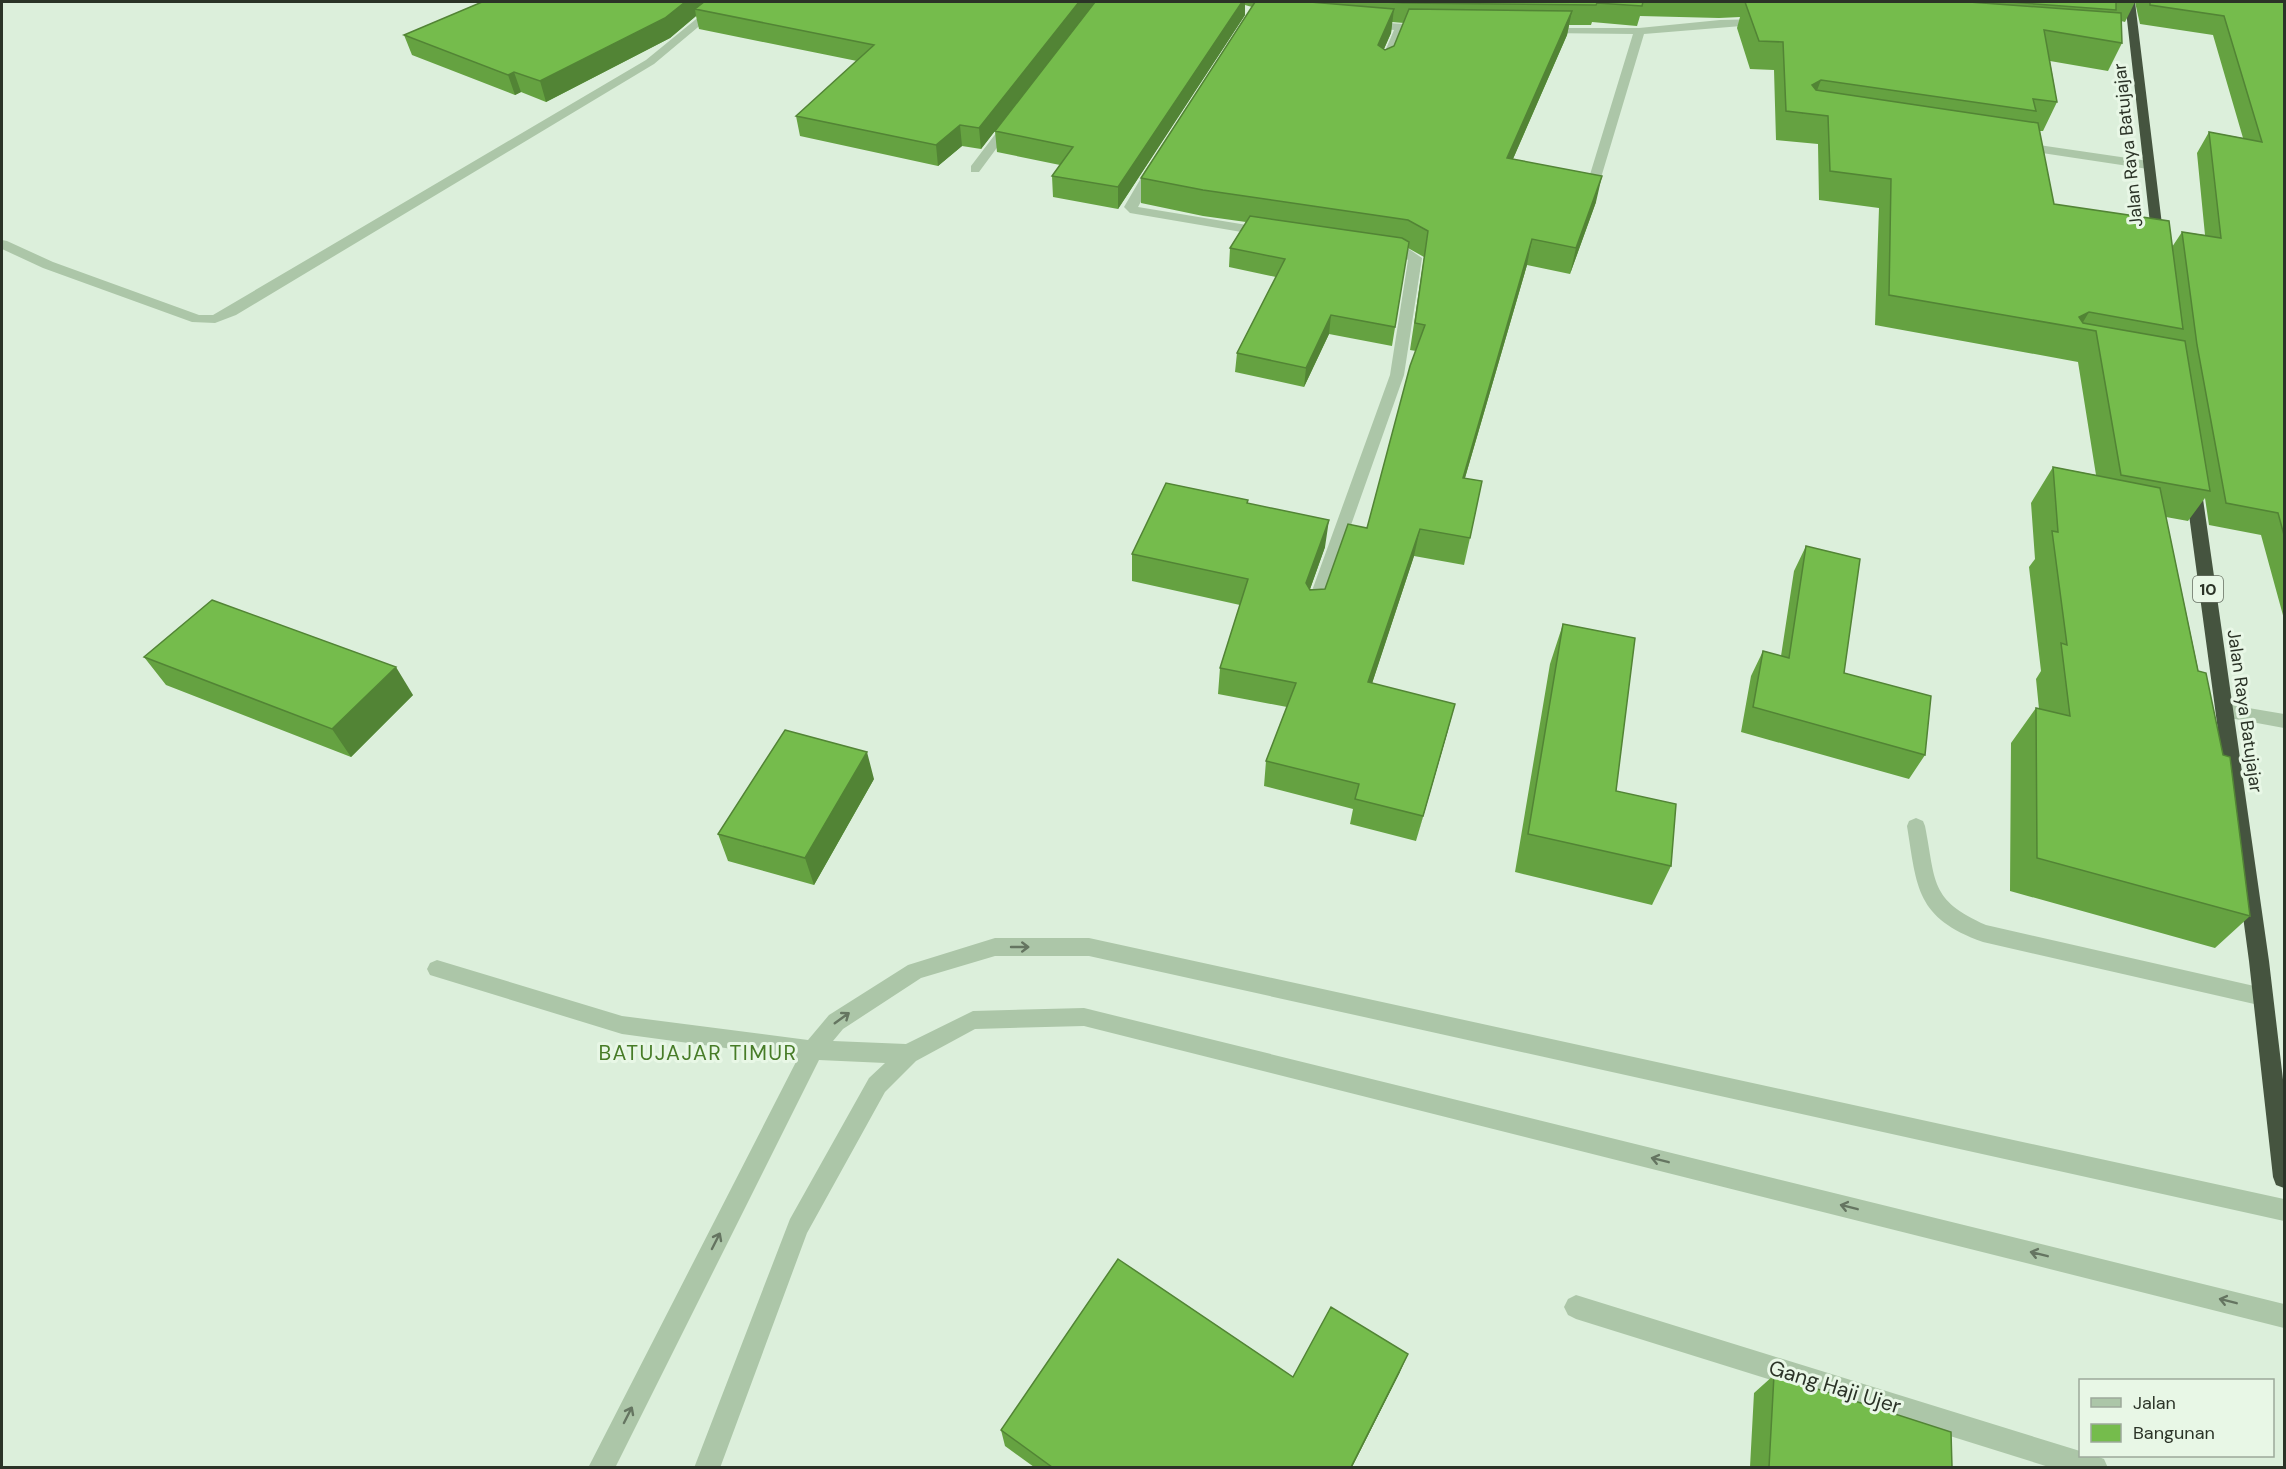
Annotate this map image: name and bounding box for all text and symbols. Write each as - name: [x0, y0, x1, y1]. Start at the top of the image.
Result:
- street label: Jalan Raya Batujajar: [2107, 62, 2149, 228]
- road number: 10: [2193, 576, 2223, 602]
- street label: Jalan Raya Batujajar: [2222, 628, 2268, 794]
- one-way arrow: [1009, 941, 1029, 953]
- one-way arrow: [834, 1012, 850, 1025]
- district label: BATUJAJAR TIMUR: [598, 1039, 798, 1067]
- one-way arrow: [1651, 1154, 1670, 1166]
- one-way arrow: [1840, 1201, 1859, 1213]
- one-way arrow: [710, 1233, 722, 1251]
- one-way arrow: [2029, 1248, 2048, 1260]
- one-way arrow: [2219, 1295, 2238, 1307]
- street label: Gang Haji Ujer: [1766, 1354, 1905, 1420]
- legend: [2079, 1379, 2274, 1457]
- text: Jalan: [2133, 1391, 2176, 1415]
- one-way arrow: [623, 1407, 634, 1425]
- text: Bangunan: [2133, 1421, 2215, 1445]

